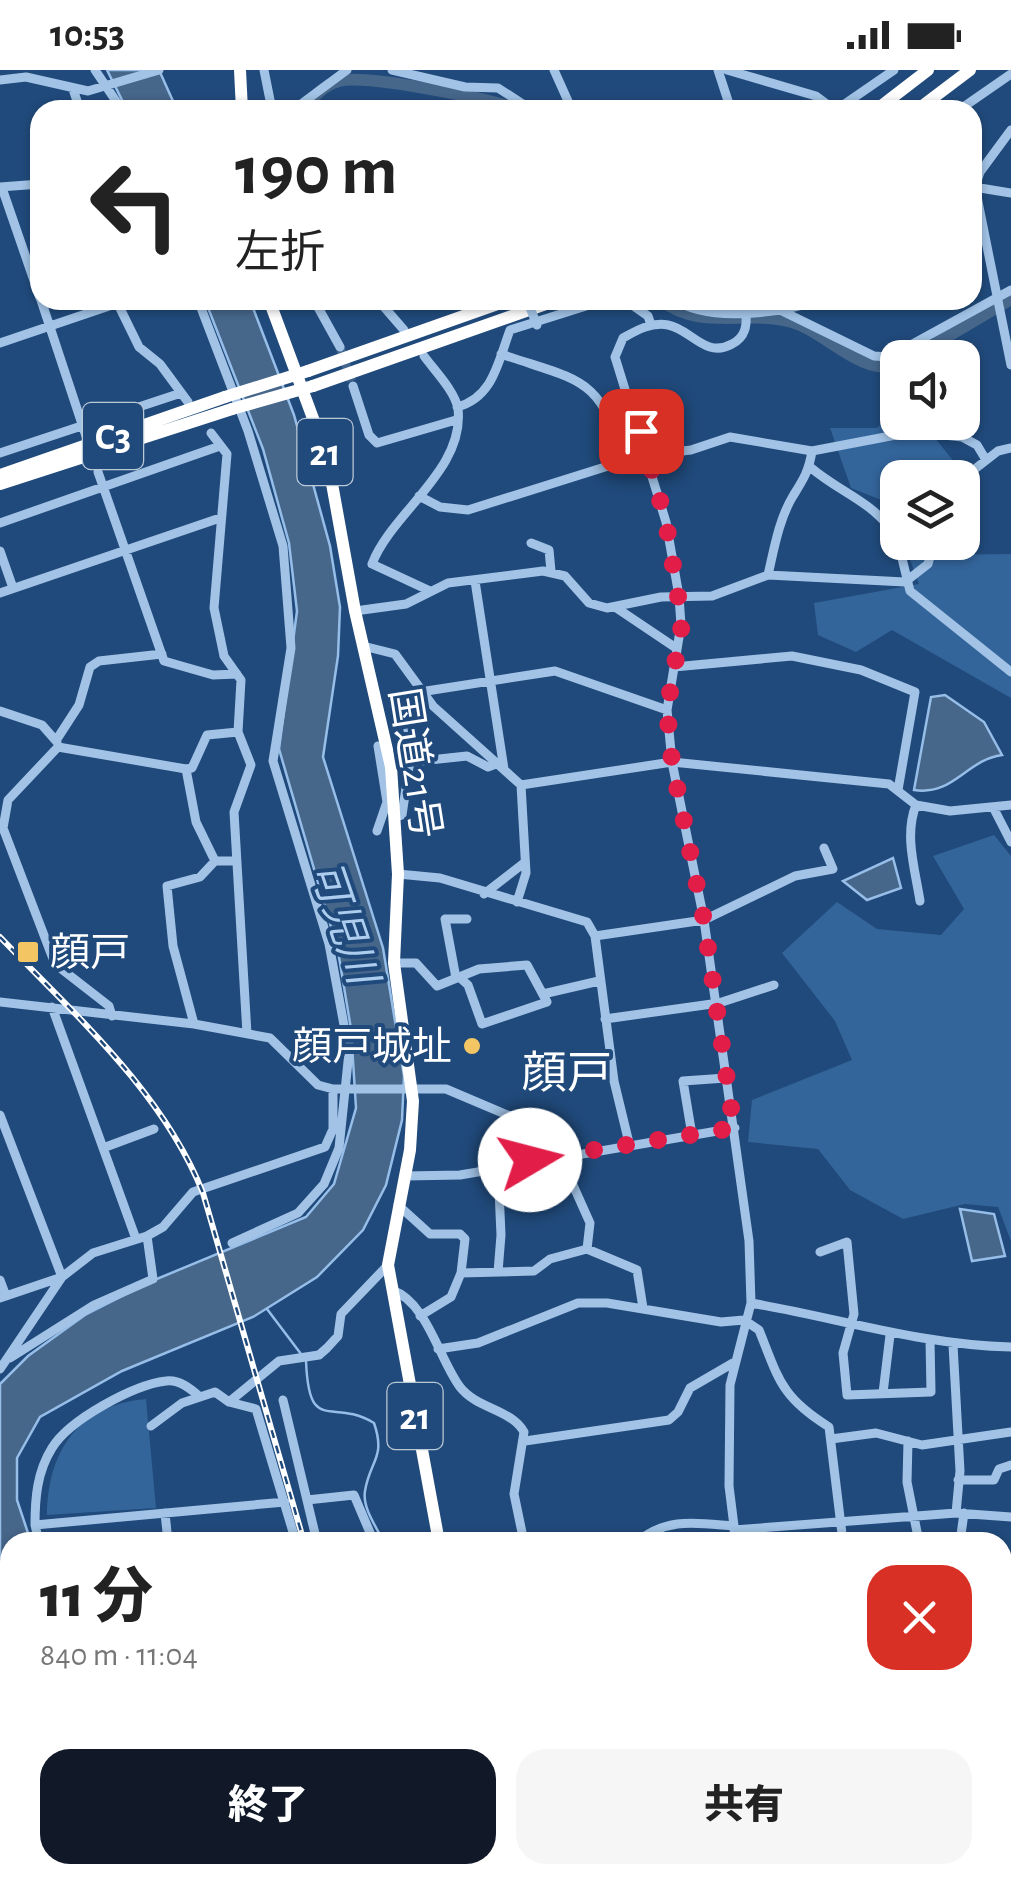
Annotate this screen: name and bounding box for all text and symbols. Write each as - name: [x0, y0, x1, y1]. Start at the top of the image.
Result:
- text: 10:53: [50, 16, 125, 54]
- text: 190 m: [235, 137, 398, 207]
- icon: left: [70, 140, 200, 270]
- text: 左折: [235, 231, 325, 276]
- map controls: [880, 340, 980, 560]
- button: sound: [880, 340, 980, 440]
- pin: [599, 389, 684, 474]
- road number: C3: [83, 403, 143, 469]
- icon: arrive: [614, 404, 669, 459]
- road number: 21: [298, 419, 352, 485]
- button: layers: [880, 460, 980, 560]
- street label: 国道21号: [382, 685, 448, 841]
- water label: 可児川: [303, 856, 386, 993]
- place label: 顔戸: [50, 932, 130, 974]
- marker: 顔戸: [15, 939, 41, 965]
- place label: 顔戸城址: [292, 1026, 452, 1068]
- marker: 顔戸城址: [461, 1035, 483, 1057]
- district label: 顔戸: [522, 1050, 612, 1097]
- position arrow: [478, 1108, 582, 1212]
- road number: 21: [388, 1383, 442, 1449]
- button: close: [867, 1565, 972, 1670]
- text: 11 分: [40, 1568, 153, 1628]
- text: 840 m · 11:04: [40, 1639, 198, 1671]
- button: 終了: [40, 1749, 496, 1864]
- button: 共有: [516, 1749, 972, 1864]

